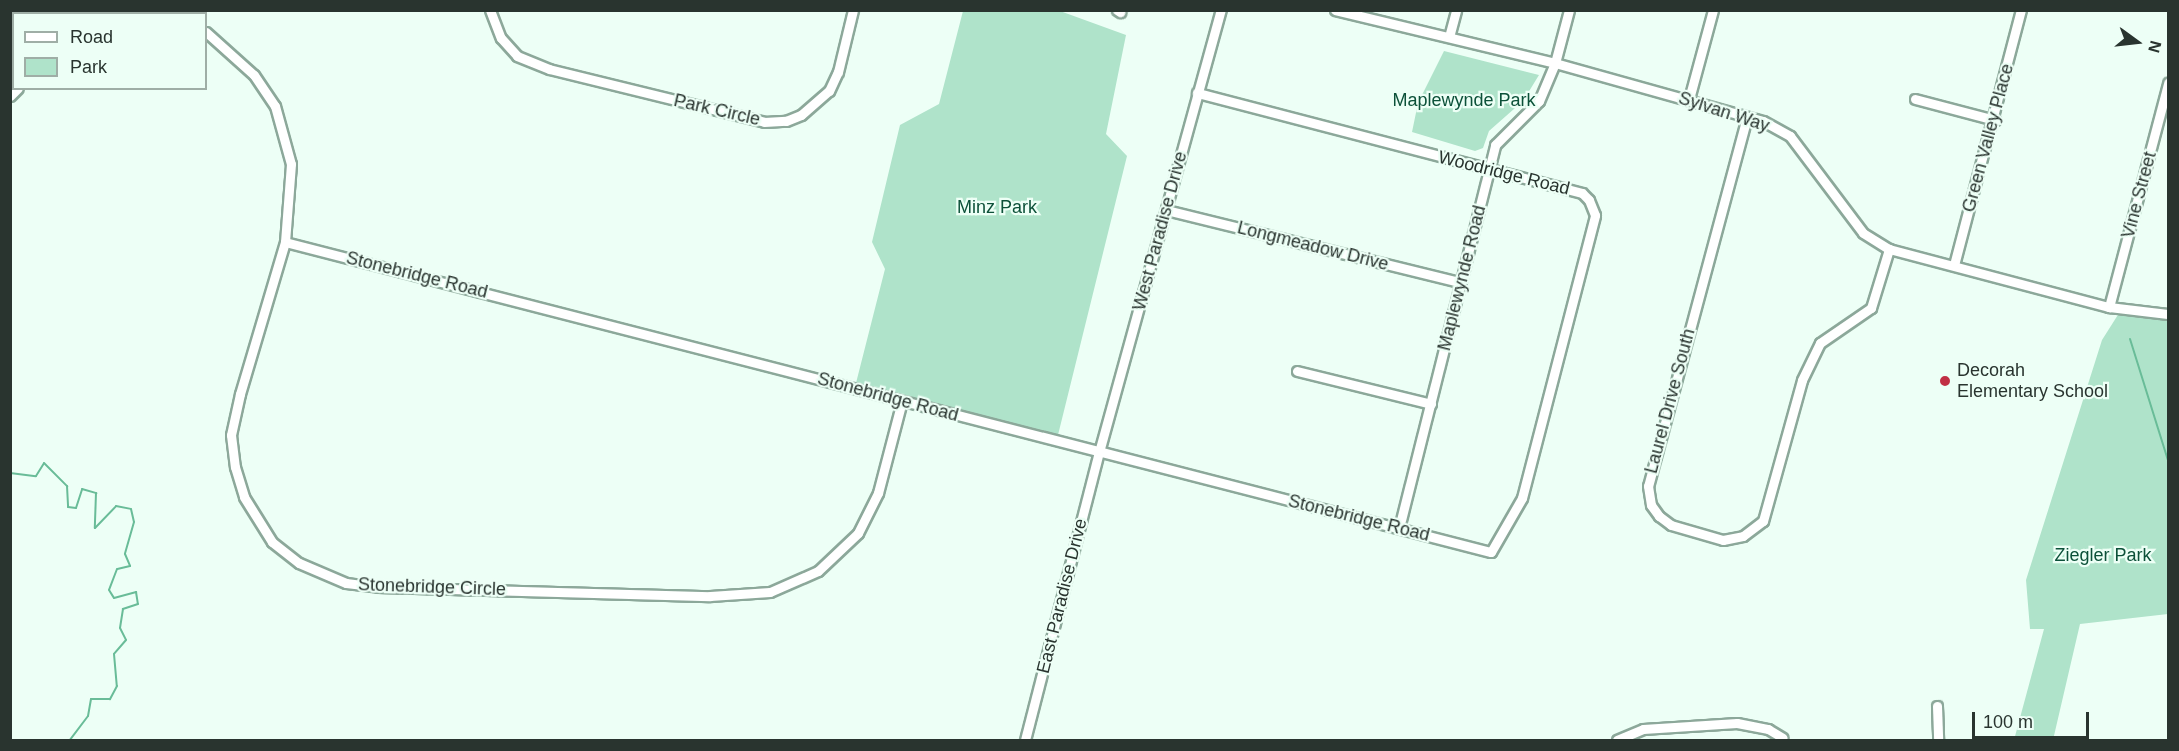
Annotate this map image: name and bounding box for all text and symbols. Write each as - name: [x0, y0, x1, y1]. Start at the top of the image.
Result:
- legend: [12, 12, 207, 90]
- north arrow: [2107, 12, 2167, 72]
- text: Road: [70, 27, 113, 47]
- text: N: [2145, 39, 2165, 55]
- text: Park: [70, 57, 107, 77]
- street label: Green Valley Place: [1958, 61, 2018, 215]
- street label: Sylvan Way: [1676, 87, 1772, 137]
- park label: Maplewynde Park: [1392, 89, 1536, 111]
- street label: Park Circle: [672, 90, 762, 130]
- street label: Woodridge Road: [1436, 146, 1572, 200]
- street label: West Paradise Drive: [1128, 149, 1192, 313]
- street label: Vine Street: [2117, 149, 2161, 241]
- park label: Minz Park: [957, 196, 1037, 218]
- street label: Maplewynde Road: [1433, 203, 1491, 353]
- street label: Longmeadow Drive: [1235, 217, 1391, 275]
- street label: Stonebridge Road: [344, 247, 490, 303]
- street label: Laurel Drive South: [1640, 326, 1700, 476]
- place label: Decorah Elementary School: [1957, 360, 2108, 403]
- street label: Stonebridge Road: [815, 368, 961, 426]
- marker: Decorah Elementary School: [1938, 374, 1952, 388]
- street label: Stonebridge Road: [1286, 490, 1432, 546]
- street label: East Paradise Drive: [1032, 516, 1092, 676]
- park label: Ziegler Park: [2054, 544, 2152, 566]
- street label: Stonebridge Circle: [358, 574, 506, 600]
- scale bar: [1975, 700, 2092, 738]
- text: 100 m: [1983, 712, 2033, 732]

